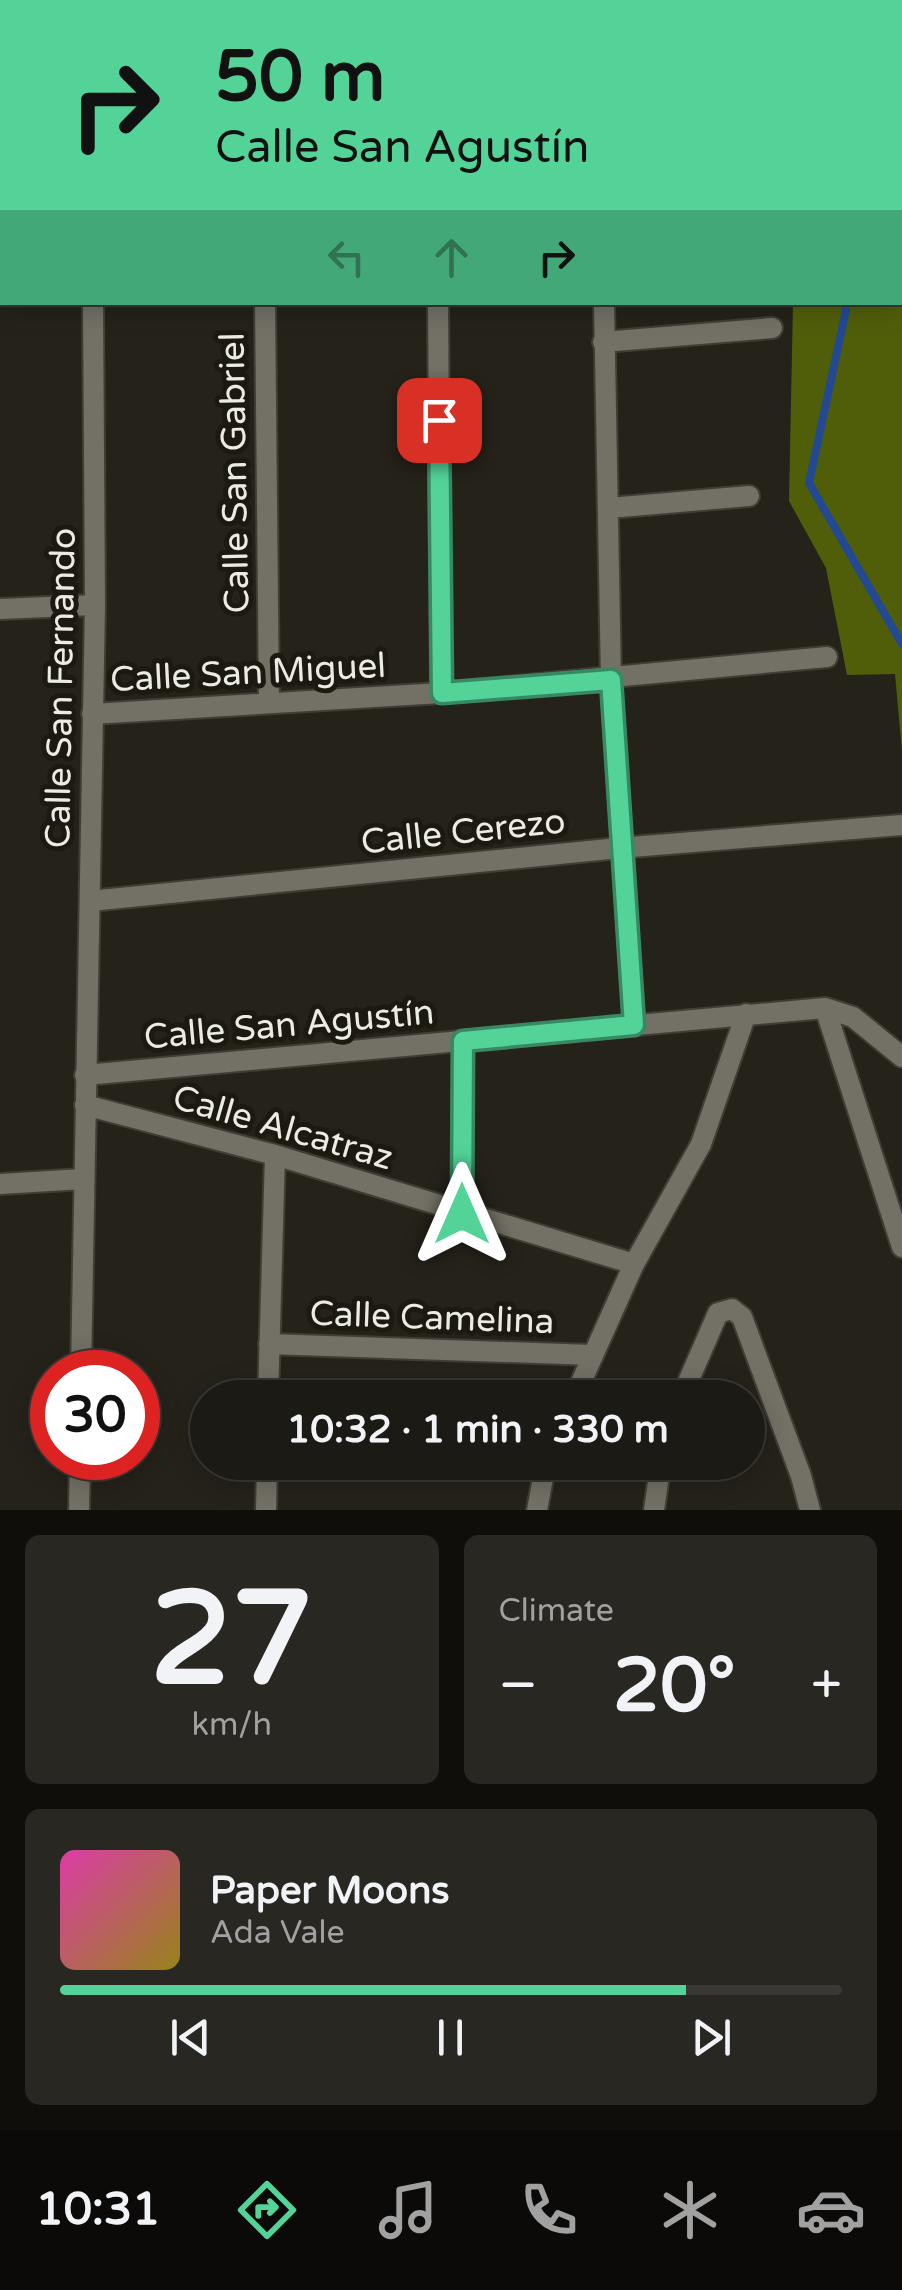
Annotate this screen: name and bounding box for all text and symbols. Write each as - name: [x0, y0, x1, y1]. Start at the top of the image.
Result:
- text: 50 m: [215, 36, 385, 120]
- icon: right: [50, 40, 180, 170]
- text: Calle San Agustín: [215, 121, 589, 175]
- icon: left: [319, 230, 374, 285]
- icon: ahead: [424, 230, 479, 285]
- icon: right: [529, 230, 584, 285]
- street label: Calle San Gabriel: [212, 332, 258, 614]
- pin: [397, 378, 482, 463]
- icon: arrive: [412, 393, 467, 448]
- street label: Calle San Fernando: [37, 527, 85, 849]
- street label: Calle San Miguel: [109, 645, 387, 701]
- street label: Calle Cerezo: [359, 800, 567, 864]
- street label: Calle San Agustín: [142, 991, 436, 1059]
- street label: Calle Alcatraz: [168, 1077, 397, 1179]
- position arrow: [410, 1162, 514, 1266]
- street label: Calle Camelina: [309, 1293, 555, 1343]
- speed limit sign: 30: [30, 1350, 160, 1480]
- text: 10:32 · 1 min · 330 m: [286, 1407, 669, 1453]
- text: 27: [150, 1563, 313, 1719]
- text: Climate: [499, 1592, 614, 1630]
- text: 20°: [613, 1641, 736, 1731]
- text: −: [499, 1653, 538, 1719]
- text: +: [811, 1653, 842, 1719]
- text: km/h: [192, 1706, 272, 1744]
- text: Paper Moons: [210, 1868, 450, 1914]
- text: Ada Vale: [210, 1914, 345, 1952]
- icon: previous: [163, 2010, 218, 2065]
- icon: pause: [423, 2010, 478, 2065]
- icon: next: [684, 2010, 739, 2065]
- icon: directions: [232, 2175, 302, 2245]
- icon: music: [373, 2175, 443, 2245]
- icon: phone: [514, 2175, 584, 2245]
- icon: climate: [655, 2175, 725, 2245]
- icon: car: [796, 2175, 866, 2245]
- text: 10:31: [36, 2183, 160, 2237]

